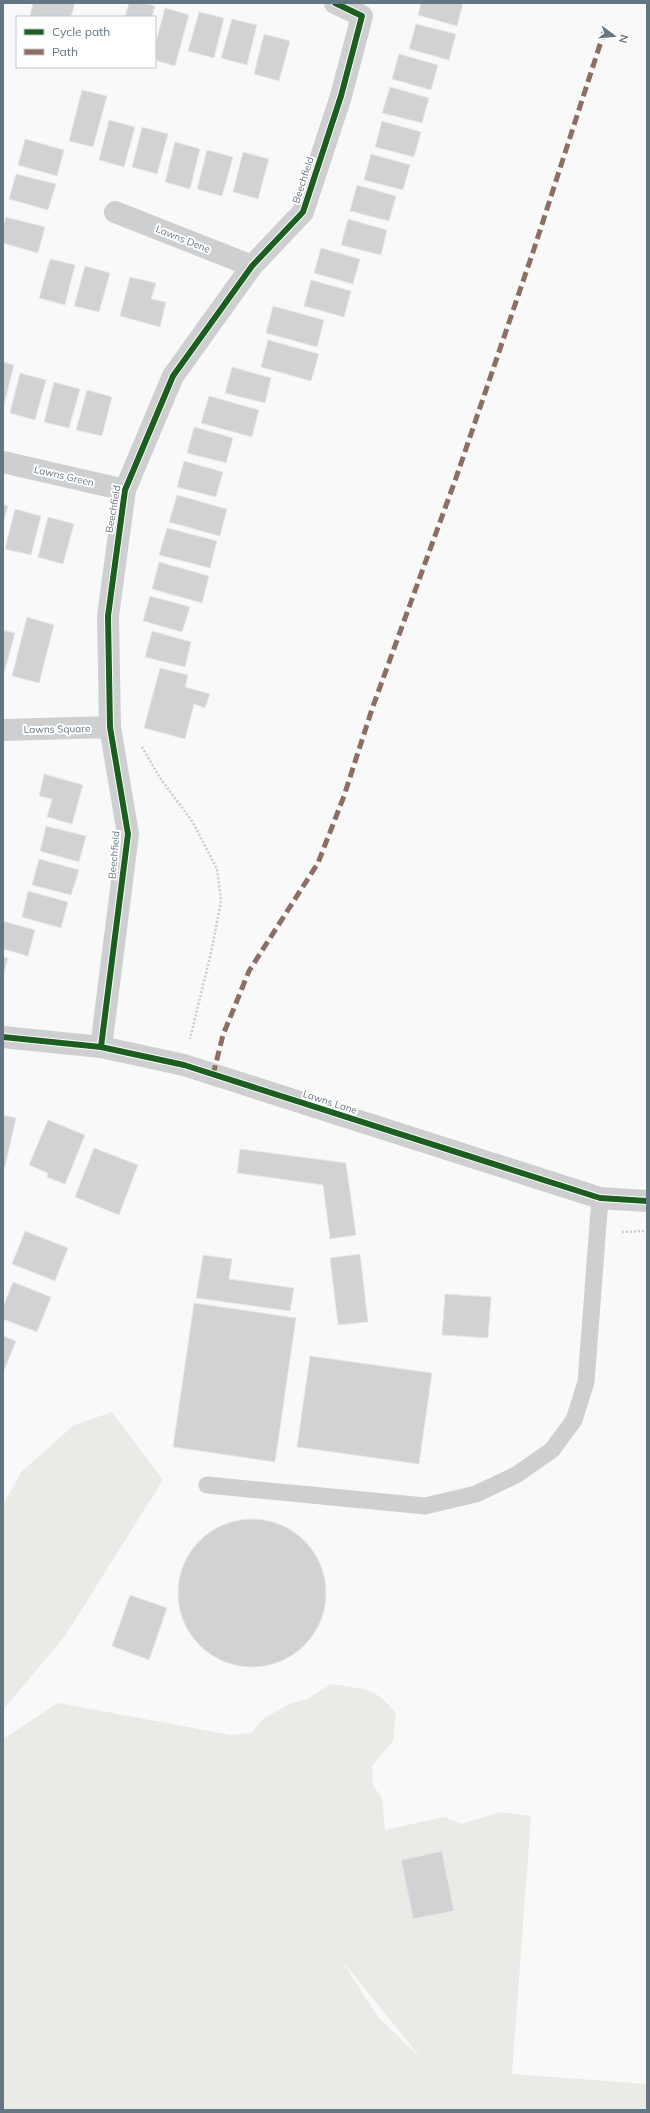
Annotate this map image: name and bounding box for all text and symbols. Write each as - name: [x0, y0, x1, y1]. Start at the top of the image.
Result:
- legend: [16, 16, 156, 68]
- north arrow: [594, 16, 634, 56]
- text: Cycle path: [52, 24, 110, 39]
- text: N: [616, 33, 631, 45]
- text: Path: [52, 44, 78, 59]
- street label: Beechfield: [289, 155, 317, 205]
- street label: Lawns Dene: [154, 222, 212, 256]
- street label: Lawns Green: [33, 463, 95, 489]
- street label: Beechfield: [102, 484, 124, 534]
- street label: Lawns Square: [24, 722, 90, 736]
- street label: Beechfield: [105, 830, 123, 880]
- street label: Lawns Lane: [301, 1087, 359, 1117]

